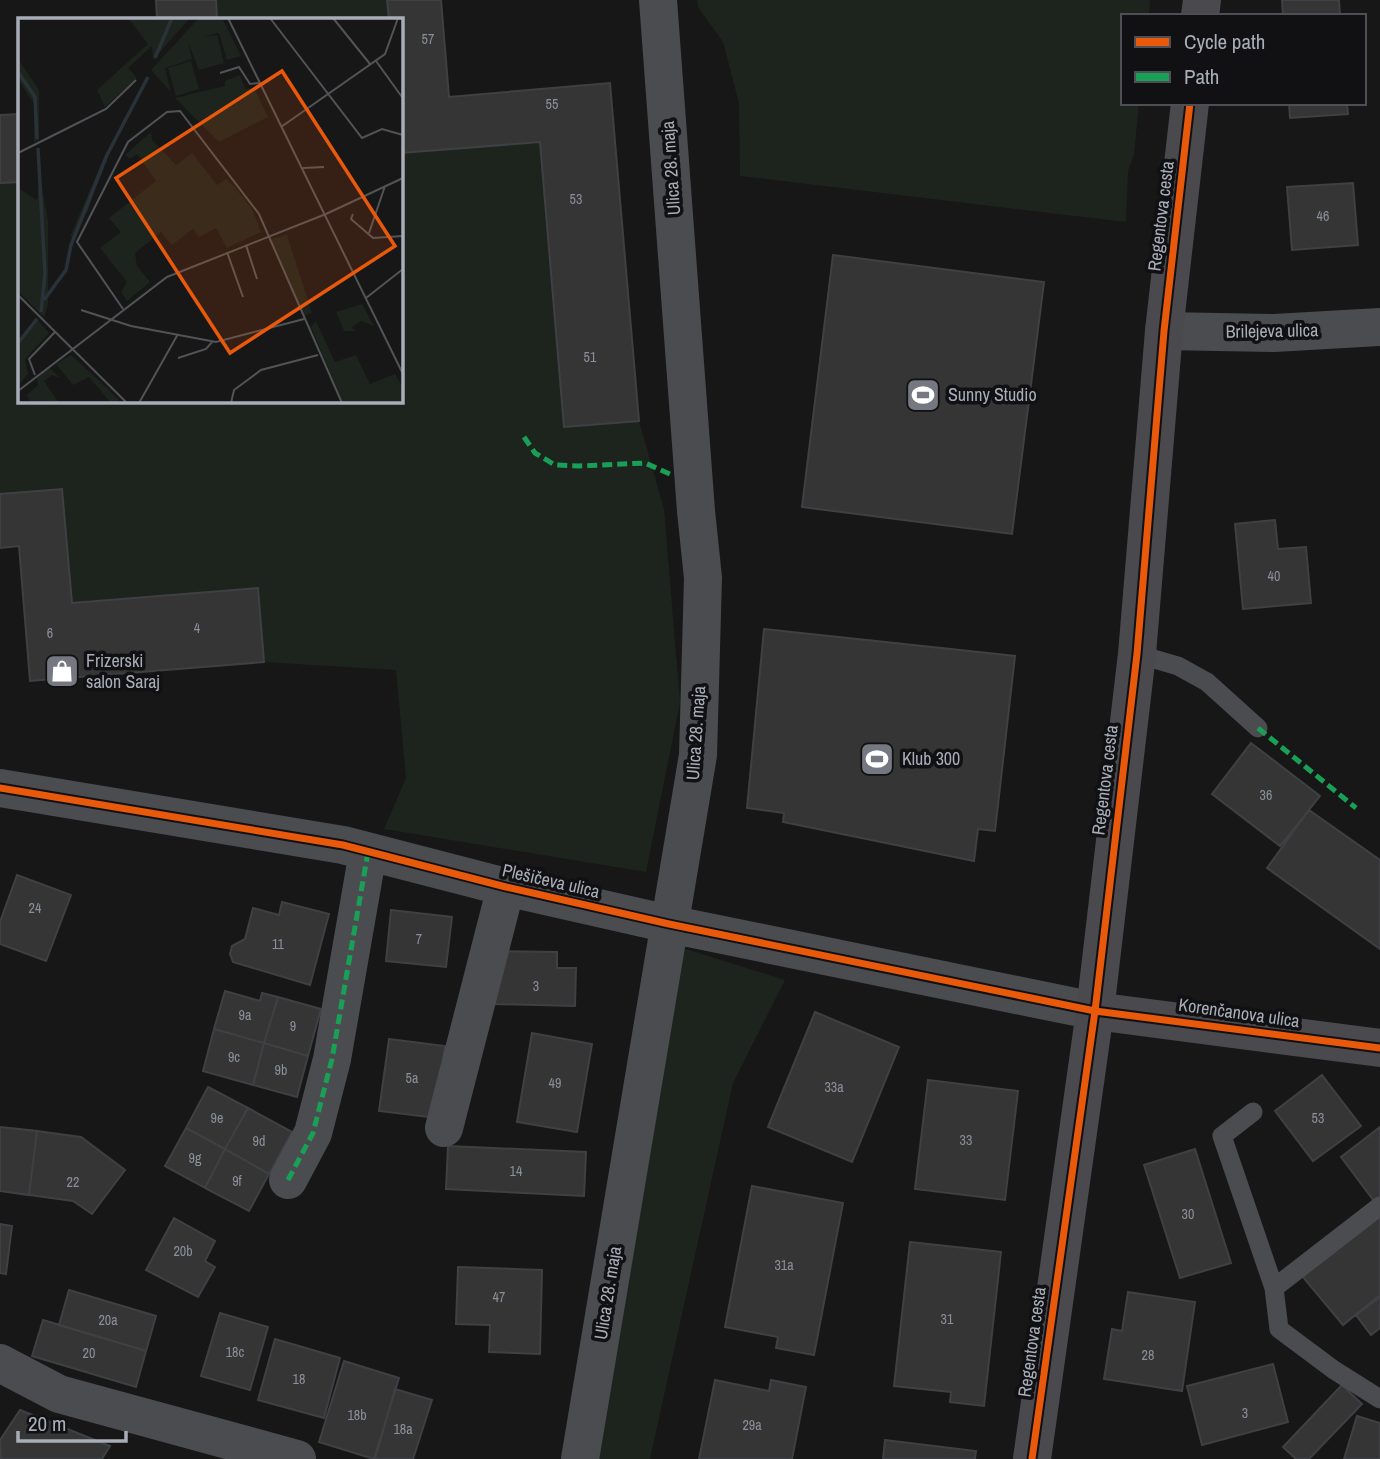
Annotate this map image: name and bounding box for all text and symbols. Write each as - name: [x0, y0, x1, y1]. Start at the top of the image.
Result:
- legend: [1121, 14, 1366, 105]
- inset map: [18, 18, 402, 402]
- text: Cycle path: [1184, 27, 1265, 56]
- house number: 57: [422, 30, 434, 48]
- text: Path: [1184, 62, 1219, 91]
- house number: 55: [546, 95, 558, 113]
- street label: Ulica 28. maja: [655, 120, 686, 216]
- street label: Regentova cesta: [1141, 159, 1180, 272]
- house number: 53: [570, 190, 582, 208]
- house number: 46: [1317, 207, 1329, 225]
- street label: Brilejeva ulica: [1225, 317, 1319, 344]
- house number: 51: [584, 348, 597, 366]
- sports icon: Sunny Studio: [904, 376, 942, 414]
- place label: Sunny Studio: [948, 382, 1037, 407]
- house number: 40: [1268, 567, 1280, 585]
- house number: 4: [194, 619, 201, 637]
- house number: 6: [47, 624, 53, 642]
- place label: Frizerski salon Saraj: [86, 648, 160, 694]
- shop icon: Frizerski salon Saraj: [43, 652, 81, 690]
- street label: Ulica 28. maja: [680, 685, 711, 781]
- street label: Regentova cesta: [1085, 723, 1124, 836]
- sports icon: Klub 300: [858, 740, 896, 778]
- place label: Klub 300: [902, 746, 960, 771]
- house number: 36: [1260, 786, 1272, 804]
- street label: Plešičeva ulica: [500, 857, 602, 904]
- house number: 24: [29, 899, 42, 917]
- house number: 7: [416, 930, 422, 948]
- house number: 11: [272, 935, 285, 953]
- house number: 3: [533, 977, 539, 995]
- street label: Korenčanova ulica: [1177, 992, 1301, 1033]
- house number: 9a: [239, 1006, 252, 1024]
- house number: 9: [290, 1017, 296, 1035]
- house number: 9c: [228, 1048, 240, 1066]
- house number: 9b: [275, 1061, 287, 1079]
- house number: 5a: [406, 1069, 419, 1087]
- house number: 49: [549, 1074, 561, 1092]
- house number: 33a: [824, 1078, 844, 1096]
- house number: 9e: [211, 1109, 223, 1127]
- house number: 53: [1312, 1109, 1324, 1127]
- house number: 33: [960, 1131, 972, 1149]
- house number: 9d: [253, 1132, 265, 1150]
- house number: 9g: [189, 1149, 202, 1167]
- house number: 14: [510, 1162, 523, 1180]
- house number: 9f: [232, 1172, 243, 1190]
- house number: 22: [67, 1173, 79, 1191]
- house number: 30: [1182, 1205, 1194, 1223]
- house number: 20b: [173, 1242, 193, 1260]
- street label: Ulica 28. maja: [588, 1244, 627, 1341]
- house number: 31a: [774, 1256, 794, 1274]
- street label: Regentova cesta: [1011, 1285, 1052, 1399]
- house number: 47: [493, 1288, 505, 1306]
- house number: 31: [941, 1310, 954, 1328]
- house number: 20a: [98, 1311, 118, 1329]
- house number: 18c: [226, 1343, 245, 1361]
- house number: 20: [83, 1344, 95, 1362]
- house number: 28: [1142, 1346, 1154, 1364]
- house number: 18: [293, 1370, 305, 1388]
- scale bar: [18, 1400, 126, 1444]
- house number: 3: [1242, 1404, 1248, 1422]
- house number: 18b: [347, 1406, 367, 1424]
- text: 20 m: [28, 1409, 66, 1438]
- house number: 29a: [742, 1416, 762, 1434]
- house number: 18a: [393, 1420, 413, 1438]

